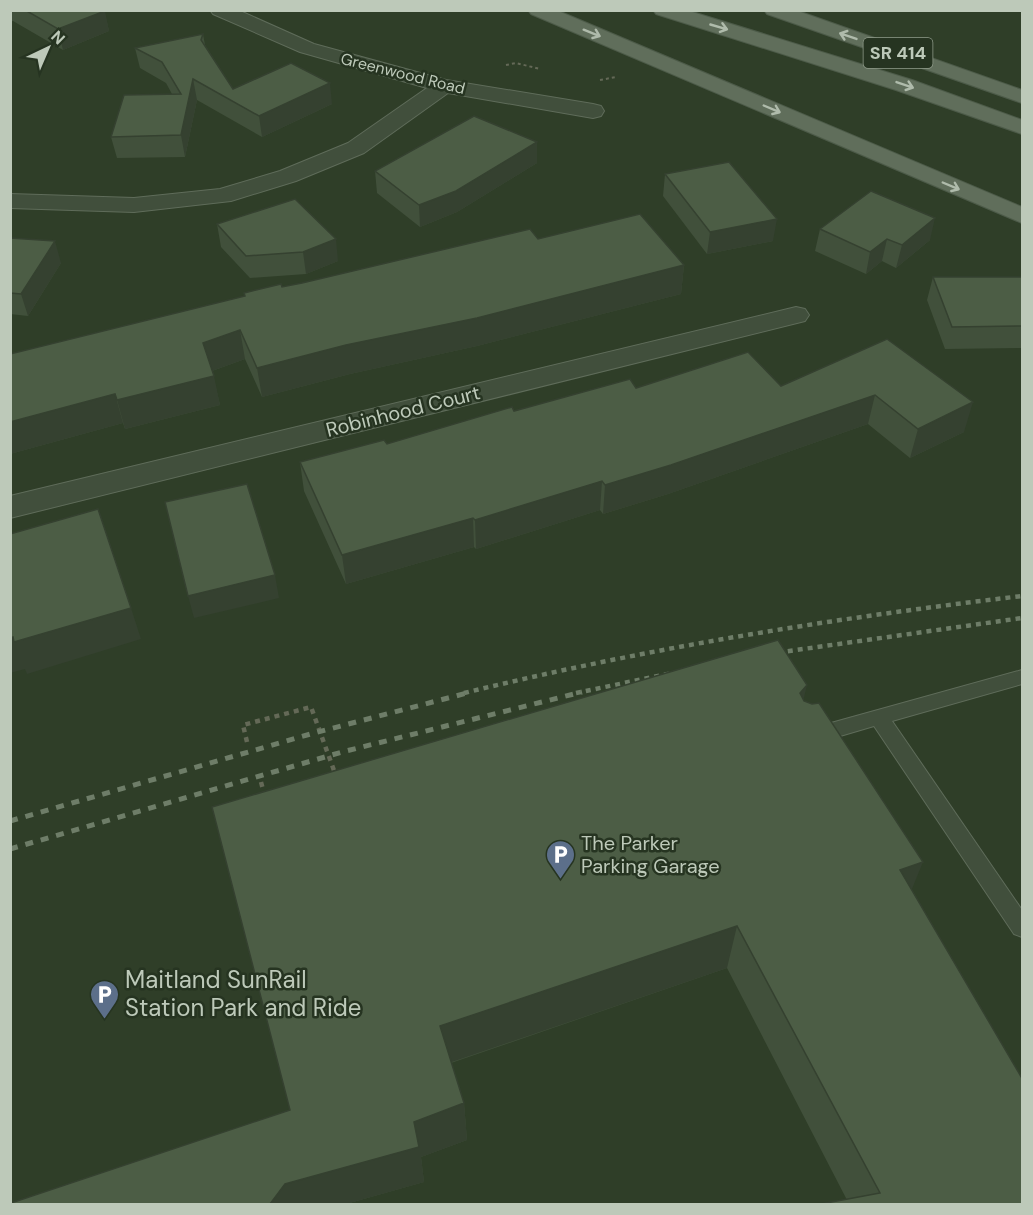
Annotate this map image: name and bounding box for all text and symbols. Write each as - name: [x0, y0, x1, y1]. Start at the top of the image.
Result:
- north arrow: [18, 18, 78, 78]
- one-way arrow: [709, 22, 728, 33]
- text: N: [47, 26, 70, 49]
- one-way arrow: [583, 28, 601, 39]
- one-way arrow: [840, 29, 858, 40]
- road number: SR 414: [864, 38, 932, 68]
- street label: Greenwood Road: [338, 48, 467, 99]
- one-way arrow: [895, 81, 914, 92]
- one-way arrow: [762, 104, 780, 115]
- one-way arrow: [942, 181, 960, 192]
- street label: Robinhood Court: [323, 379, 483, 443]
- place label: The Parker Parking Garage: [581, 830, 720, 879]
- parking icon: The Parker Parking Garage: [544, 838, 576, 880]
- place label: Maitland SunRail Station Park and Ride: [125, 964, 361, 1023]
- parking icon: Maitland SunRail Station Park and Ride: [88, 978, 120, 1020]

